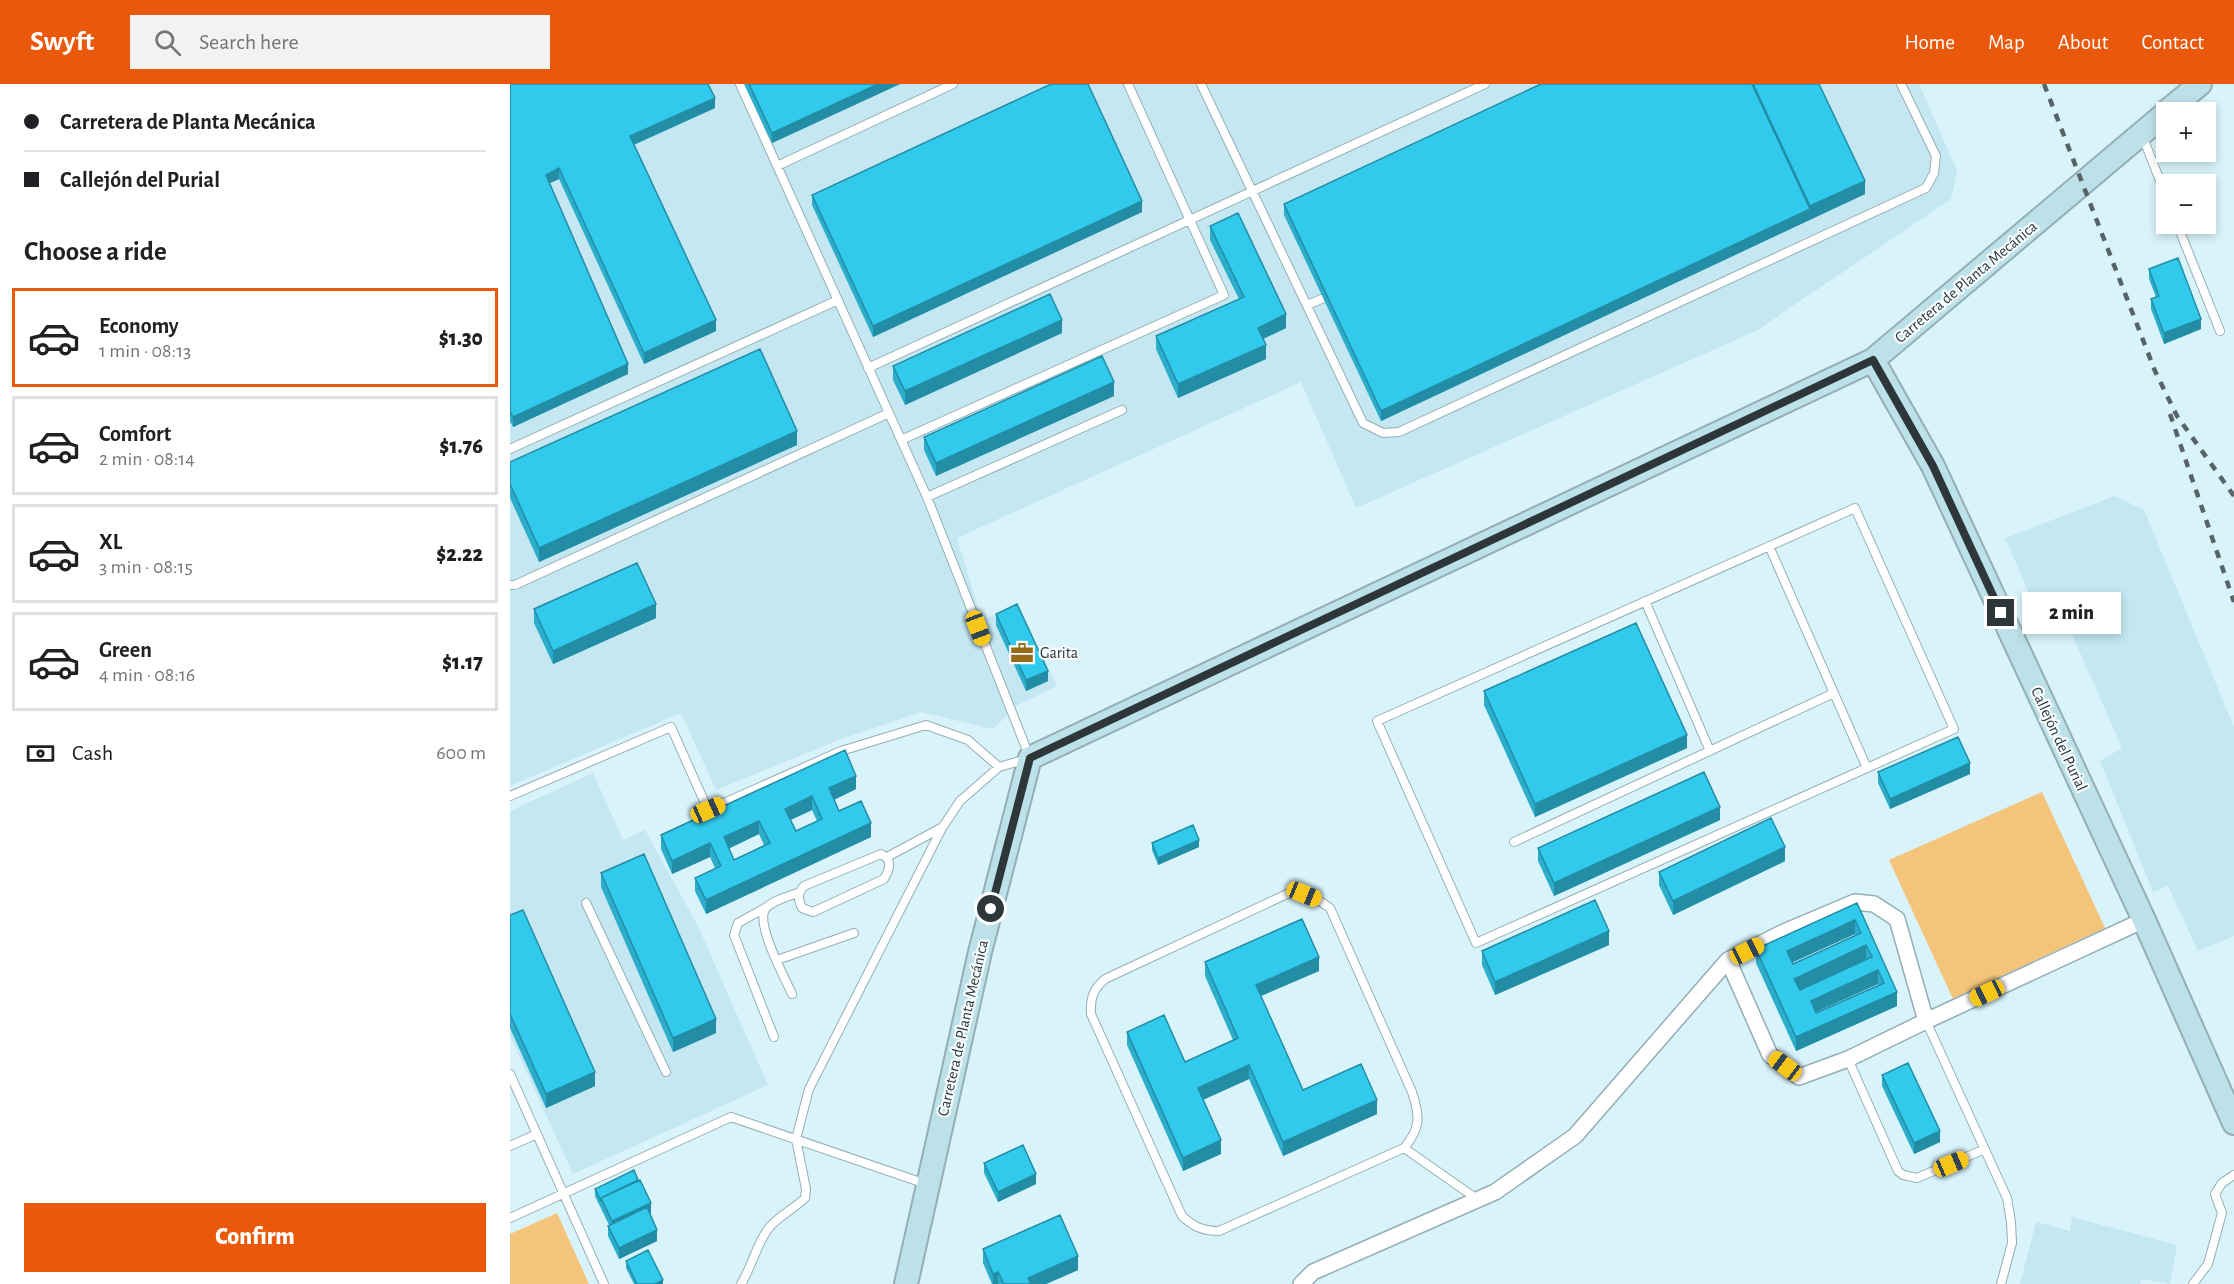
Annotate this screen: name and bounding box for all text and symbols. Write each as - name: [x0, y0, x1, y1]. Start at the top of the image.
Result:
- search box: [130, 15, 550, 69]
- icon: search: [151, 26, 184, 59]
- text: Swyft: [30, 28, 94, 56]
- text: Search here: [199, 31, 299, 53]
- text: Home: [1904, 32, 1955, 53]
- text: Map: [1988, 32, 2025, 53]
- text: About: [2058, 32, 2108, 53]
- text: Contact: [2141, 32, 2204, 53]
- map controls: [2156, 102, 2216, 234]
- button: +: [2156, 102, 2216, 162]
- text: Carretera de Planta Mecánica: [60, 111, 316, 133]
- text: Callejón del Purial: [60, 169, 220, 191]
- button: −: [2156, 174, 2216, 234]
- street label: Carretera de Planta Mecánica: [1892, 218, 2040, 346]
- text: Choose a ride: [24, 238, 167, 265]
- icon: car: [27, 311, 81, 365]
- text: Economy: [99, 315, 179, 337]
- text: $1.30: [439, 327, 483, 349]
- text: 1 min · 08:13: [99, 341, 191, 361]
- icon: car: [27, 419, 81, 473]
- text: Comfort: [99, 423, 171, 445]
- text: $1.76: [439, 435, 483, 457]
- text: 2 min · 08:14: [99, 449, 195, 469]
- icon: car: [27, 527, 81, 581]
- text: XL: [99, 531, 122, 553]
- text: $2.22: [436, 543, 483, 565]
- text: 3 min · 08:15: [99, 557, 193, 577]
- callout: 2 min: [2022, 592, 2121, 634]
- route end: [1987, 599, 2014, 626]
- text: 2 min: [2049, 603, 2094, 623]
- car: [963, 608, 993, 648]
- icon: car: [27, 635, 81, 689]
- text: Green: [99, 639, 152, 661]
- office icon: Garita: [1009, 640, 1035, 666]
- place label: Garita: [1040, 645, 1078, 661]
- text: $1.17: [442, 651, 483, 673]
- text: 4 min · 08:16: [99, 665, 195, 685]
- street label: Callejón del Purial: [2027, 685, 2090, 794]
- icon: cash: [24, 737, 57, 770]
- text: Cash: [72, 742, 113, 764]
- text: 600 m: [436, 743, 486, 763]
- car: [688, 794, 728, 826]
- car: [1284, 879, 1324, 909]
- route start: [977, 895, 1004, 922]
- car: [1727, 935, 1767, 967]
- street label: Carretera de Planta Mecánica: [935, 938, 991, 1118]
- car: [1967, 977, 2007, 1009]
- car: [1765, 1048, 1805, 1084]
- car: [1931, 1149, 1971, 1179]
- button: Confirm: [24, 1203, 486, 1272]

